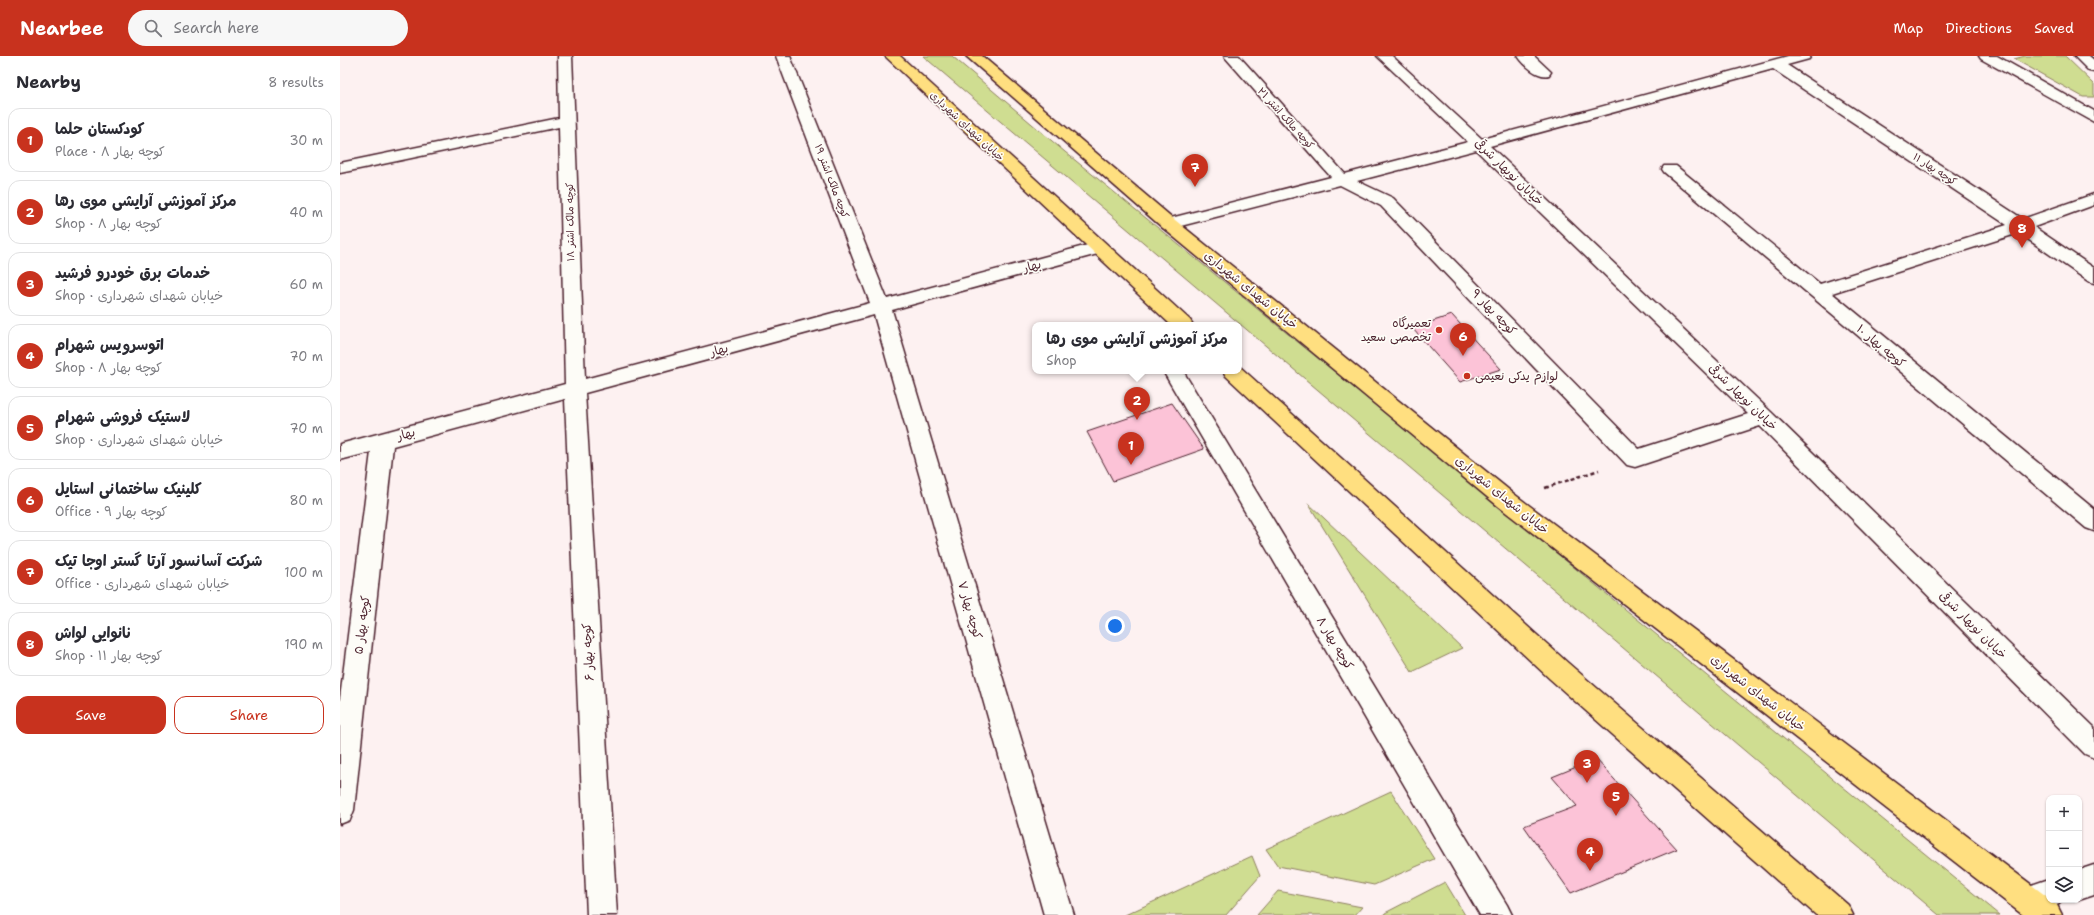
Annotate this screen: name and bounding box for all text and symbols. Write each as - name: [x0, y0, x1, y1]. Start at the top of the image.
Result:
- search box: [128, 10, 408, 46]
- text: Nearbee: [20, 16, 104, 41]
- icon: search: [142, 17, 164, 39]
- text: Search here: [174, 18, 259, 38]
- text: Map: [1894, 19, 1924, 37]
- text: Directions: [1946, 19, 2012, 37]
- text: Saved: [2034, 19, 2074, 37]
- text: Nearby: [16, 71, 81, 93]
- text: 8 results: [268, 74, 324, 91]
- street label: کوچه مالک اشتر ۲۱: [1255, 84, 1317, 152]
- street label: خیابان شهدای شهرداری: [927, 88, 1007, 164]
- text: کودکستان حلما: [55, 119, 144, 139]
- text: 1: [27, 132, 33, 149]
- text: 30 m: [289, 132, 323, 149]
- street label: خیابان نوبهار شرقی: [1471, 135, 1547, 209]
- street label: کوچه مالک اشتر ۱۹: [812, 142, 852, 220]
- text: Place · کوچه بهار ۸: [55, 143, 165, 160]
- street label: کوچه بهار ۱۱: [1911, 150, 1959, 188]
- pin: 7: [1182, 154, 1208, 187]
- street label: کوچه مالک اشتر ۱۸: [563, 182, 577, 262]
- text: مرکز آموزشی آرایشی موی رها: [55, 191, 236, 211]
- text: 2: [25, 204, 35, 221]
- text: 40 m: [289, 204, 323, 221]
- text: Shop · کوچه بهار ۸: [55, 215, 162, 232]
- pin: 8: [2009, 215, 2035, 248]
- street label: خیابان شهدای شهرداری: [1201, 247, 1301, 333]
- street label: بهار: [1020, 256, 1043, 276]
- text: خدمات برق خودرو فرشید: [55, 263, 210, 283]
- text: 3: [25, 276, 35, 293]
- text: 60 m: [290, 276, 323, 293]
- street label: کوچه بهار ۹: [1468, 285, 1520, 339]
- text: Shop · خیابان شهدای شهرداری: [55, 287, 223, 304]
- place label: تعمیرگاه تخصصی سعید: [1361, 315, 1432, 345]
- street label: کوچه بهار ۱۰: [1853, 321, 1909, 371]
- popup: [1032, 322, 1242, 374]
- pin: 6: [1450, 323, 1476, 356]
- marker: تعمیرگاه تخصصی سعید: [1434, 325, 1444, 335]
- text: مرکز آموزشی آرایشی موی رها: [1046, 329, 1228, 349]
- text: اتوسرویس شهرام: [55, 335, 164, 355]
- street label: بهار: [707, 340, 730, 360]
- text: 4: [25, 348, 35, 365]
- text: 70 m: [289, 348, 323, 365]
- text: Shop: [1046, 352, 1077, 369]
- text: Shop · کوچه بهار ۸: [55, 359, 162, 376]
- street label: خیابان نوبهار شرقی: [1705, 360, 1781, 434]
- place label: لوازم یدکی نعیمی: [1475, 368, 1558, 385]
- marker: لوازم یدکی نعیمی: [1462, 371, 1472, 381]
- pin: 2: [1124, 387, 1150, 420]
- text: لاستیک فروشی شهرام: [55, 407, 190, 427]
- text: 5: [26, 420, 34, 437]
- text: 70 m: [289, 420, 323, 437]
- street label: بهار: [394, 424, 417, 444]
- text: Shop · خیابان شهدای شهرداری: [55, 431, 223, 448]
- pin: 1: [1118, 432, 1144, 465]
- street label: خیابان شهدای شهرداری: [1452, 452, 1552, 538]
- text: کلینیک ساختمانی استایل: [55, 479, 202, 499]
- text: 6: [25, 492, 35, 509]
- text: 80 m: [289, 492, 323, 509]
- text: Office · کوچه بهار ۹: [55, 503, 167, 520]
- text: شرکت آسانسور آرتا گستر اوجا تیک: [55, 551, 262, 571]
- text: 7: [25, 564, 35, 581]
- text: 100 m: [284, 564, 323, 581]
- text: Office · خیابان شهدای شهرداری: [55, 575, 229, 592]
- street label: کوچه بهار ۷: [954, 579, 986, 641]
- street label: خیابان نوبهار شرقی: [1936, 588, 2010, 662]
- street label: کوچه بهار ۵: [350, 595, 374, 655]
- street label: کوچه بهار ۸: [1313, 613, 1357, 673]
- your location: [1105, 616, 1125, 636]
- text: نانوایی لواش: [55, 623, 132, 643]
- street label: کوچه بهار ۶: [578, 623, 598, 681]
- text: 8: [25, 636, 35, 653]
- text: 190 m: [284, 636, 323, 653]
- text: Shop · کوچه بهار ۱۱: [55, 647, 162, 664]
- street label: خیابان شهدای شهرداری: [1708, 651, 1808, 735]
- button: Save: [16, 696, 166, 734]
- button: Share: [174, 696, 324, 734]
- pin: 3: [1574, 750, 1600, 783]
- pin: 5: [1603, 783, 1629, 816]
- map controls: [2046, 795, 2082, 903]
- button: +: [2046, 795, 2082, 831]
- button: −: [2046, 831, 2082, 867]
- pin: 4: [1577, 838, 1603, 871]
- button: layers: [2046, 867, 2082, 903]

